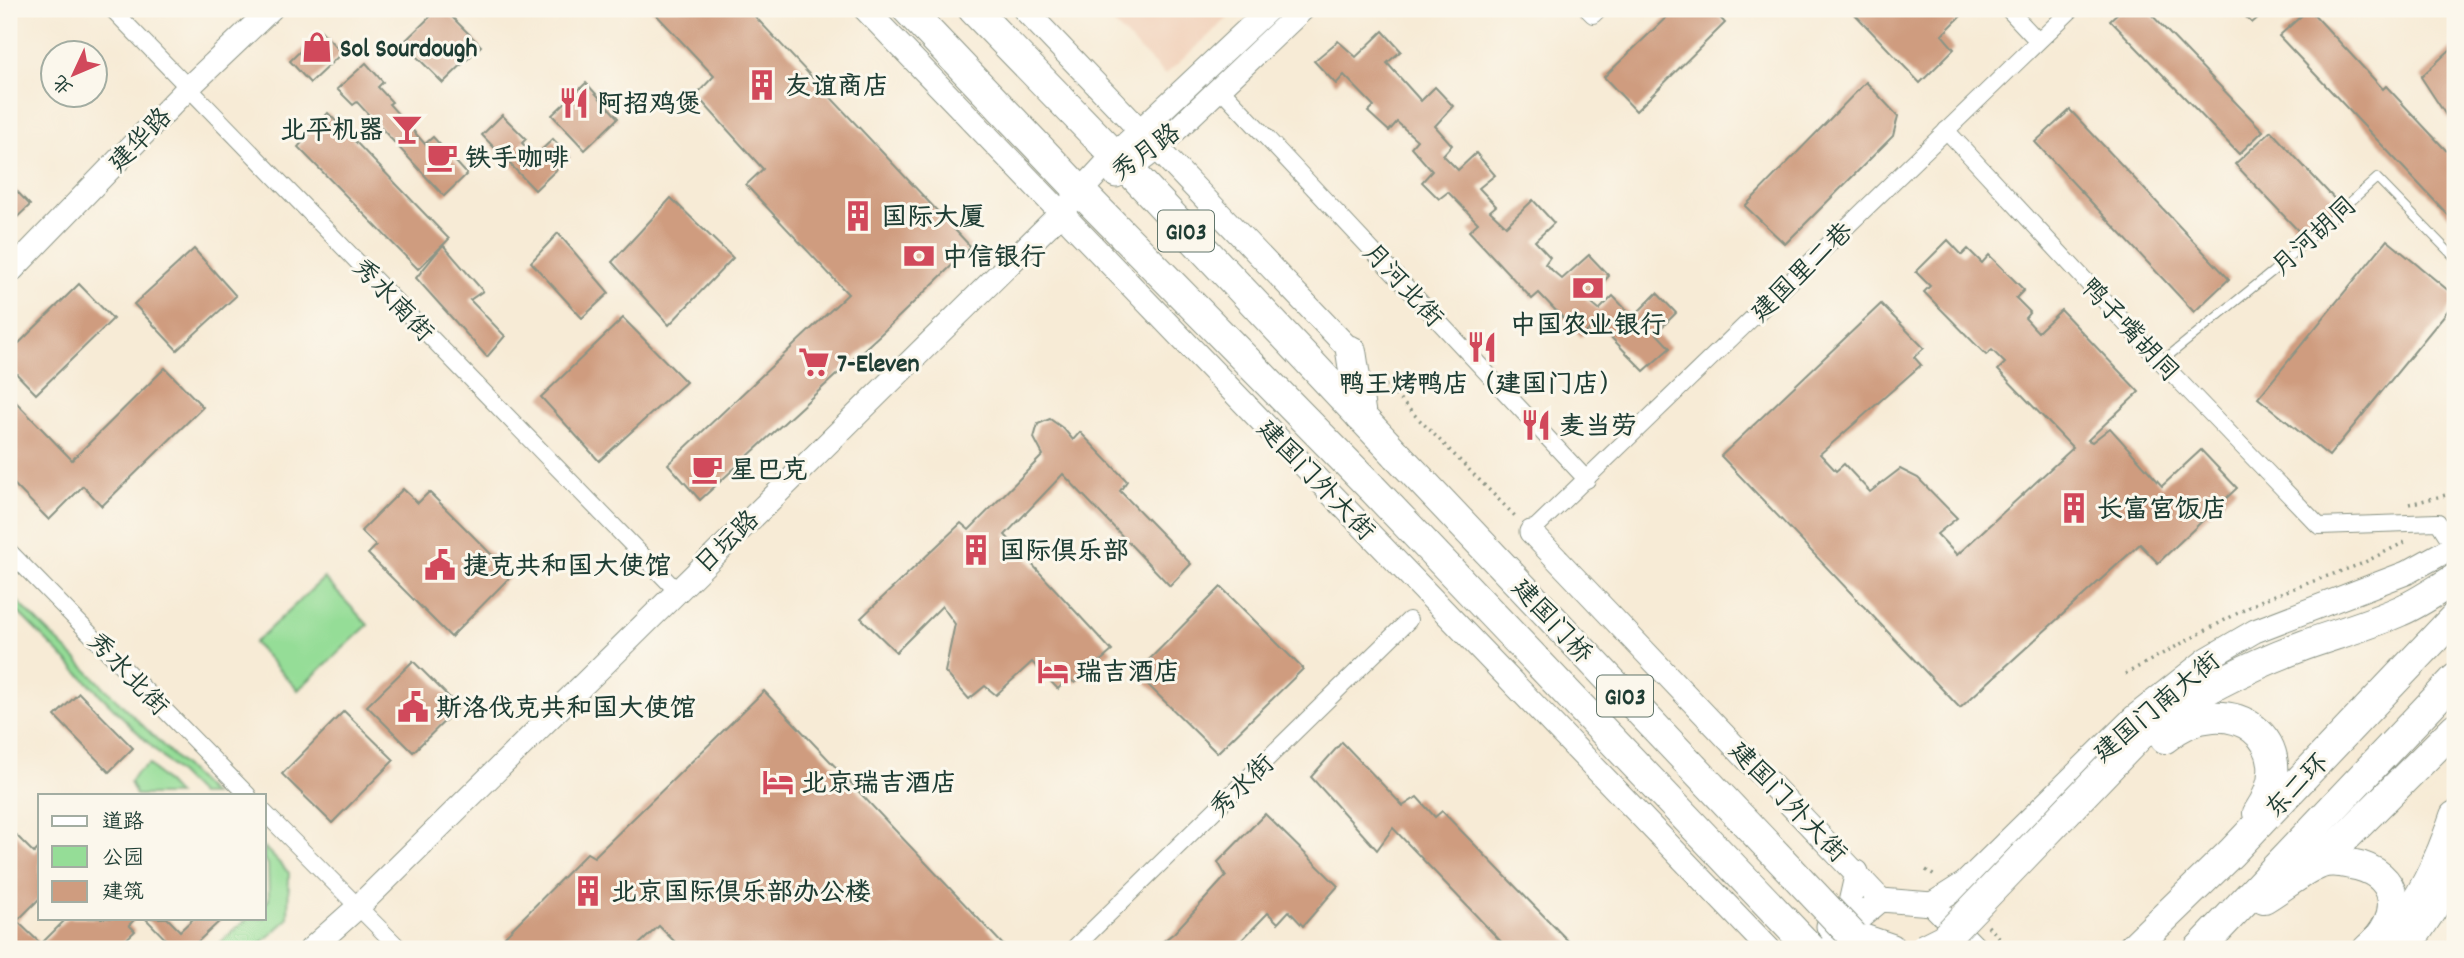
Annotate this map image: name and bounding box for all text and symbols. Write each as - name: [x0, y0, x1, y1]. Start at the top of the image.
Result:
- shop icon: Sol Sourdough: [300, 30, 334, 64]
- place label: Sol Sourdough: [340, 32, 477, 69]
- north arrow: [38, 38, 108, 108]
- text: 北: [48, 67, 81, 100]
- building icon: 友谊商店: [745, 68, 779, 102]
- place label: 友谊商店: [785, 70, 889, 107]
- restaurant icon: 阿招鸡煲: [557, 86, 591, 120]
- place label: 阿招鸡煲: [597, 88, 701, 125]
- street label: 建华路: [101, 101, 182, 182]
- bar icon: 北平机器: [390, 112, 424, 146]
- place label: 北平机器: [280, 114, 384, 151]
- street label: 秀月路: [1105, 116, 1189, 192]
- cafe icon: 铁手咖啡: [425, 140, 459, 174]
- place label: 铁手咖啡: [465, 142, 569, 179]
- street label: 月河胡同: [2264, 189, 2366, 286]
- building icon: 国际大厦: [841, 199, 875, 233]
- place label: 国际大厦: [881, 201, 985, 238]
- road number: G103: [1158, 210, 1214, 252]
- street label: 建国里二巷: [1744, 215, 1863, 332]
- street label: 月河北街: [1352, 236, 1450, 337]
- bank icon: 中信银行: [902, 239, 936, 273]
- place label: 中信银行: [942, 241, 1046, 278]
- street label: 秀水南街: [342, 251, 441, 352]
- bank icon: 中国农业银行: [1571, 271, 1605, 305]
- street label: 鸭子嘴胡同: [2071, 271, 2186, 392]
- place label: 中国农业银行: [1510, 309, 1666, 346]
- restaurant icon: 鸭王烤鸭店（建国门店）: [1465, 330, 1499, 364]
- supermarket icon: 7-Eleven: [797, 345, 831, 379]
- place label: 7-Eleven: [837, 347, 920, 384]
- place label: 鸭王烤鸭店（建国门店）: [1339, 368, 1625, 405]
- restaurant icon: 麦当劳: [1519, 408, 1553, 442]
- place label: 麦当劳: [1559, 410, 1637, 447]
- street label: 建国门外大街: [1247, 412, 1382, 550]
- cafe icon: 星巴克: [690, 452, 724, 486]
- place label: 星巴克: [730, 454, 808, 491]
- building icon: 长富宫饭店: [2057, 491, 2091, 525]
- place label: 长富宫饭店: [2097, 493, 2227, 530]
- street label: 日坛路: [688, 503, 769, 584]
- building icon: 国际俱乐部: [959, 533, 993, 567]
- place label: 国际俱乐部: [999, 535, 1129, 572]
- public building icon: 捷克共和国大使馆: [423, 548, 457, 582]
- place label: 捷克共和国大使馆: [463, 550, 671, 587]
- street label: 建国门桥: [1501, 572, 1599, 673]
- street label: 秀水北街: [77, 625, 176, 726]
- street label: 建国门南大街: [2087, 644, 2230, 773]
- hotel icon: 瑞吉酒店: [1036, 654, 1070, 688]
- place label: 瑞吉酒店: [1076, 656, 1180, 693]
- road number: G103: [1597, 676, 1653, 716]
- public building icon: 斯洛伐克共和国大使馆: [396, 690, 430, 724]
- place label: 斯洛伐克共和国大使馆: [436, 692, 696, 729]
- street label: 建国门外大街: [1719, 734, 1854, 872]
- street label: 秀水街: [1203, 747, 1284, 828]
- street label: 东二环: [2258, 747, 2339, 828]
- hotel icon: 北京瑞吉酒店: [761, 765, 795, 799]
- place label: 北京瑞吉酒店: [801, 767, 957, 804]
- legend: [38, 794, 266, 920]
- text: 道路: [102, 809, 144, 839]
- text: 公园: [102, 845, 144, 875]
- building icon: 北京国际俱乐部办公楼: [571, 874, 605, 908]
- place label: 北京国际俱乐部办公楼: [611, 876, 871, 913]
- text: 建筑: [102, 879, 144, 909]

